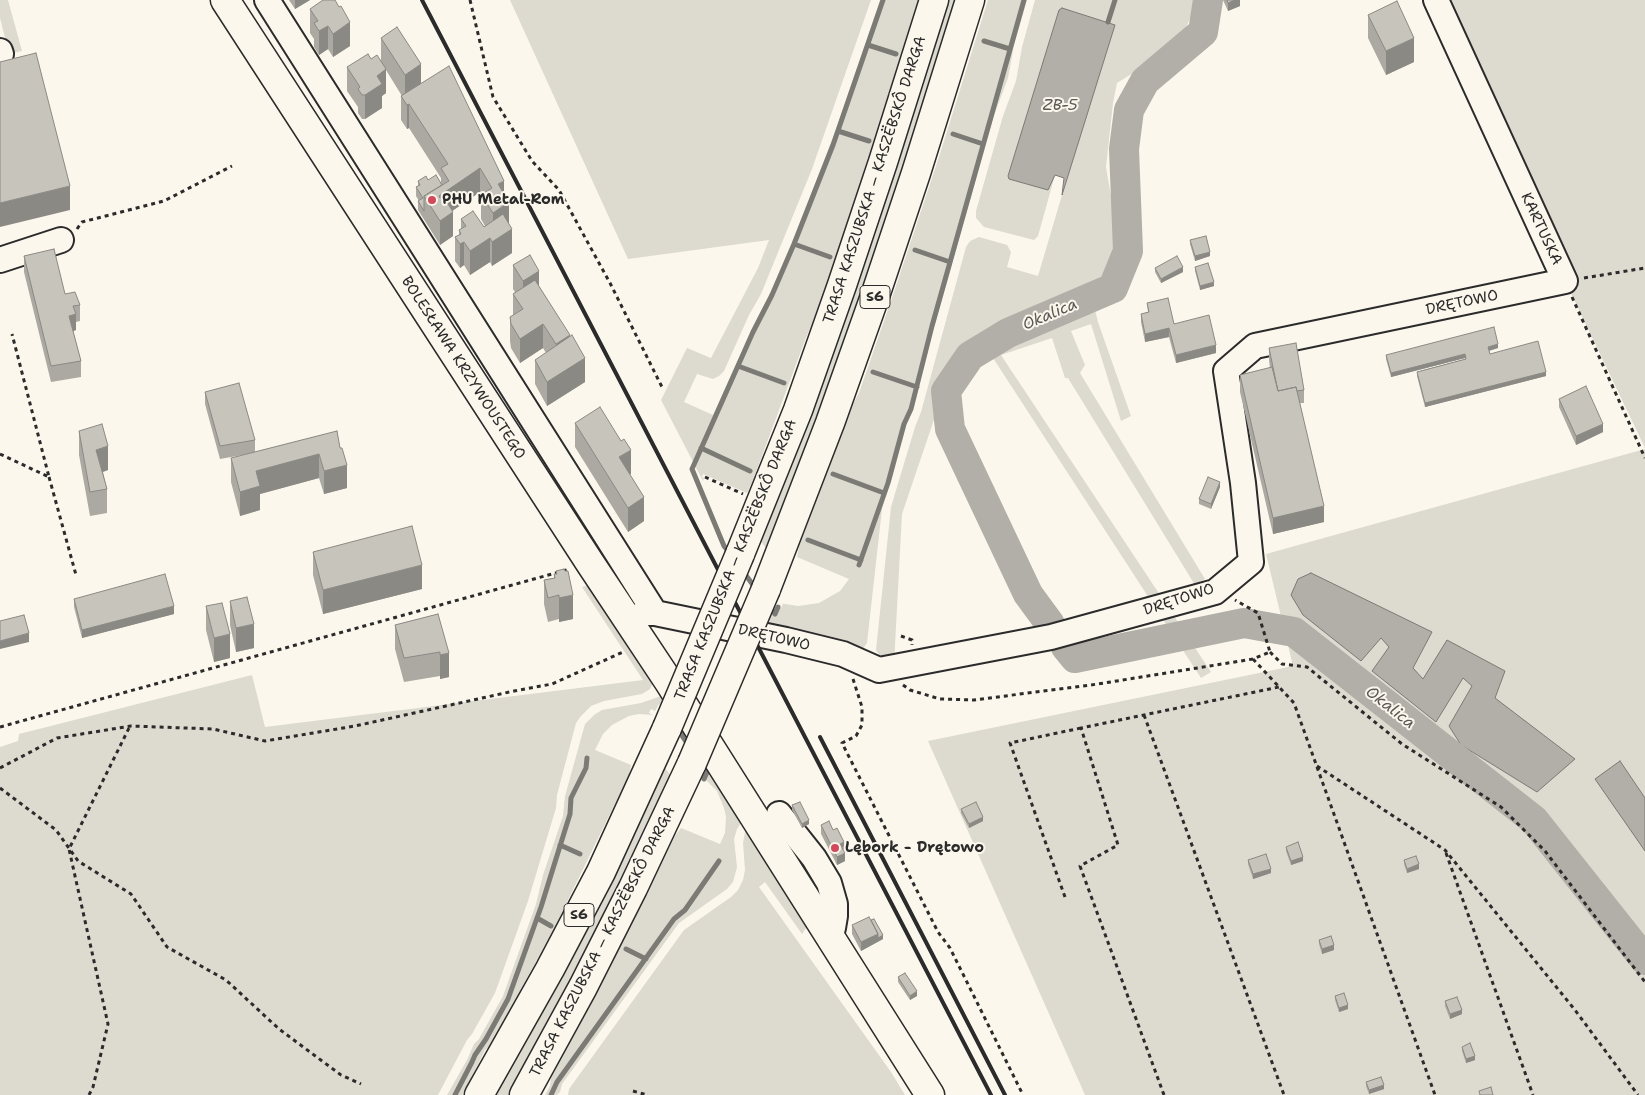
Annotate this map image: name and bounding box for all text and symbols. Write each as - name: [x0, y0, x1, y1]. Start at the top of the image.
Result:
- street label: TRASA KASZUBSKA – KASZËBSKÔ DARGA: [820, 34, 930, 326]
- water label: ZB-5: [1042, 96, 1078, 116]
- street label: KARTUSKA: [1516, 190, 1566, 268]
- place label: PHU Metal-Rom: [442, 191, 565, 209]
- marker: PHU Metal-Rom: [426, 194, 438, 206]
- street label: BOLESŁAWA KRZYWOUSTEGO: [397, 273, 529, 463]
- road number: S6: [860, 286, 890, 308]
- street label: DRĘTOWO: [1424, 287, 1500, 319]
- water label: Okalica: [1020, 295, 1080, 335]
- street label: TRASA KASZUBSKA – KASZËBSKÔ DARGA: [671, 417, 801, 703]
- street label: DRĘTOWO: [1141, 580, 1217, 620]
- street label: DRĘTOWO: [736, 621, 812, 655]
- water label: Okalica: [1361, 683, 1419, 733]
- street label: TRASA KASZUBSKA – KASZËBSKÔ DARGA: [527, 804, 679, 1080]
- place label: Lębork - Drętowo: [845, 839, 984, 857]
- marker: Lębork - Drętowo: [829, 842, 841, 854]
- road number: S6: [564, 904, 594, 926]

